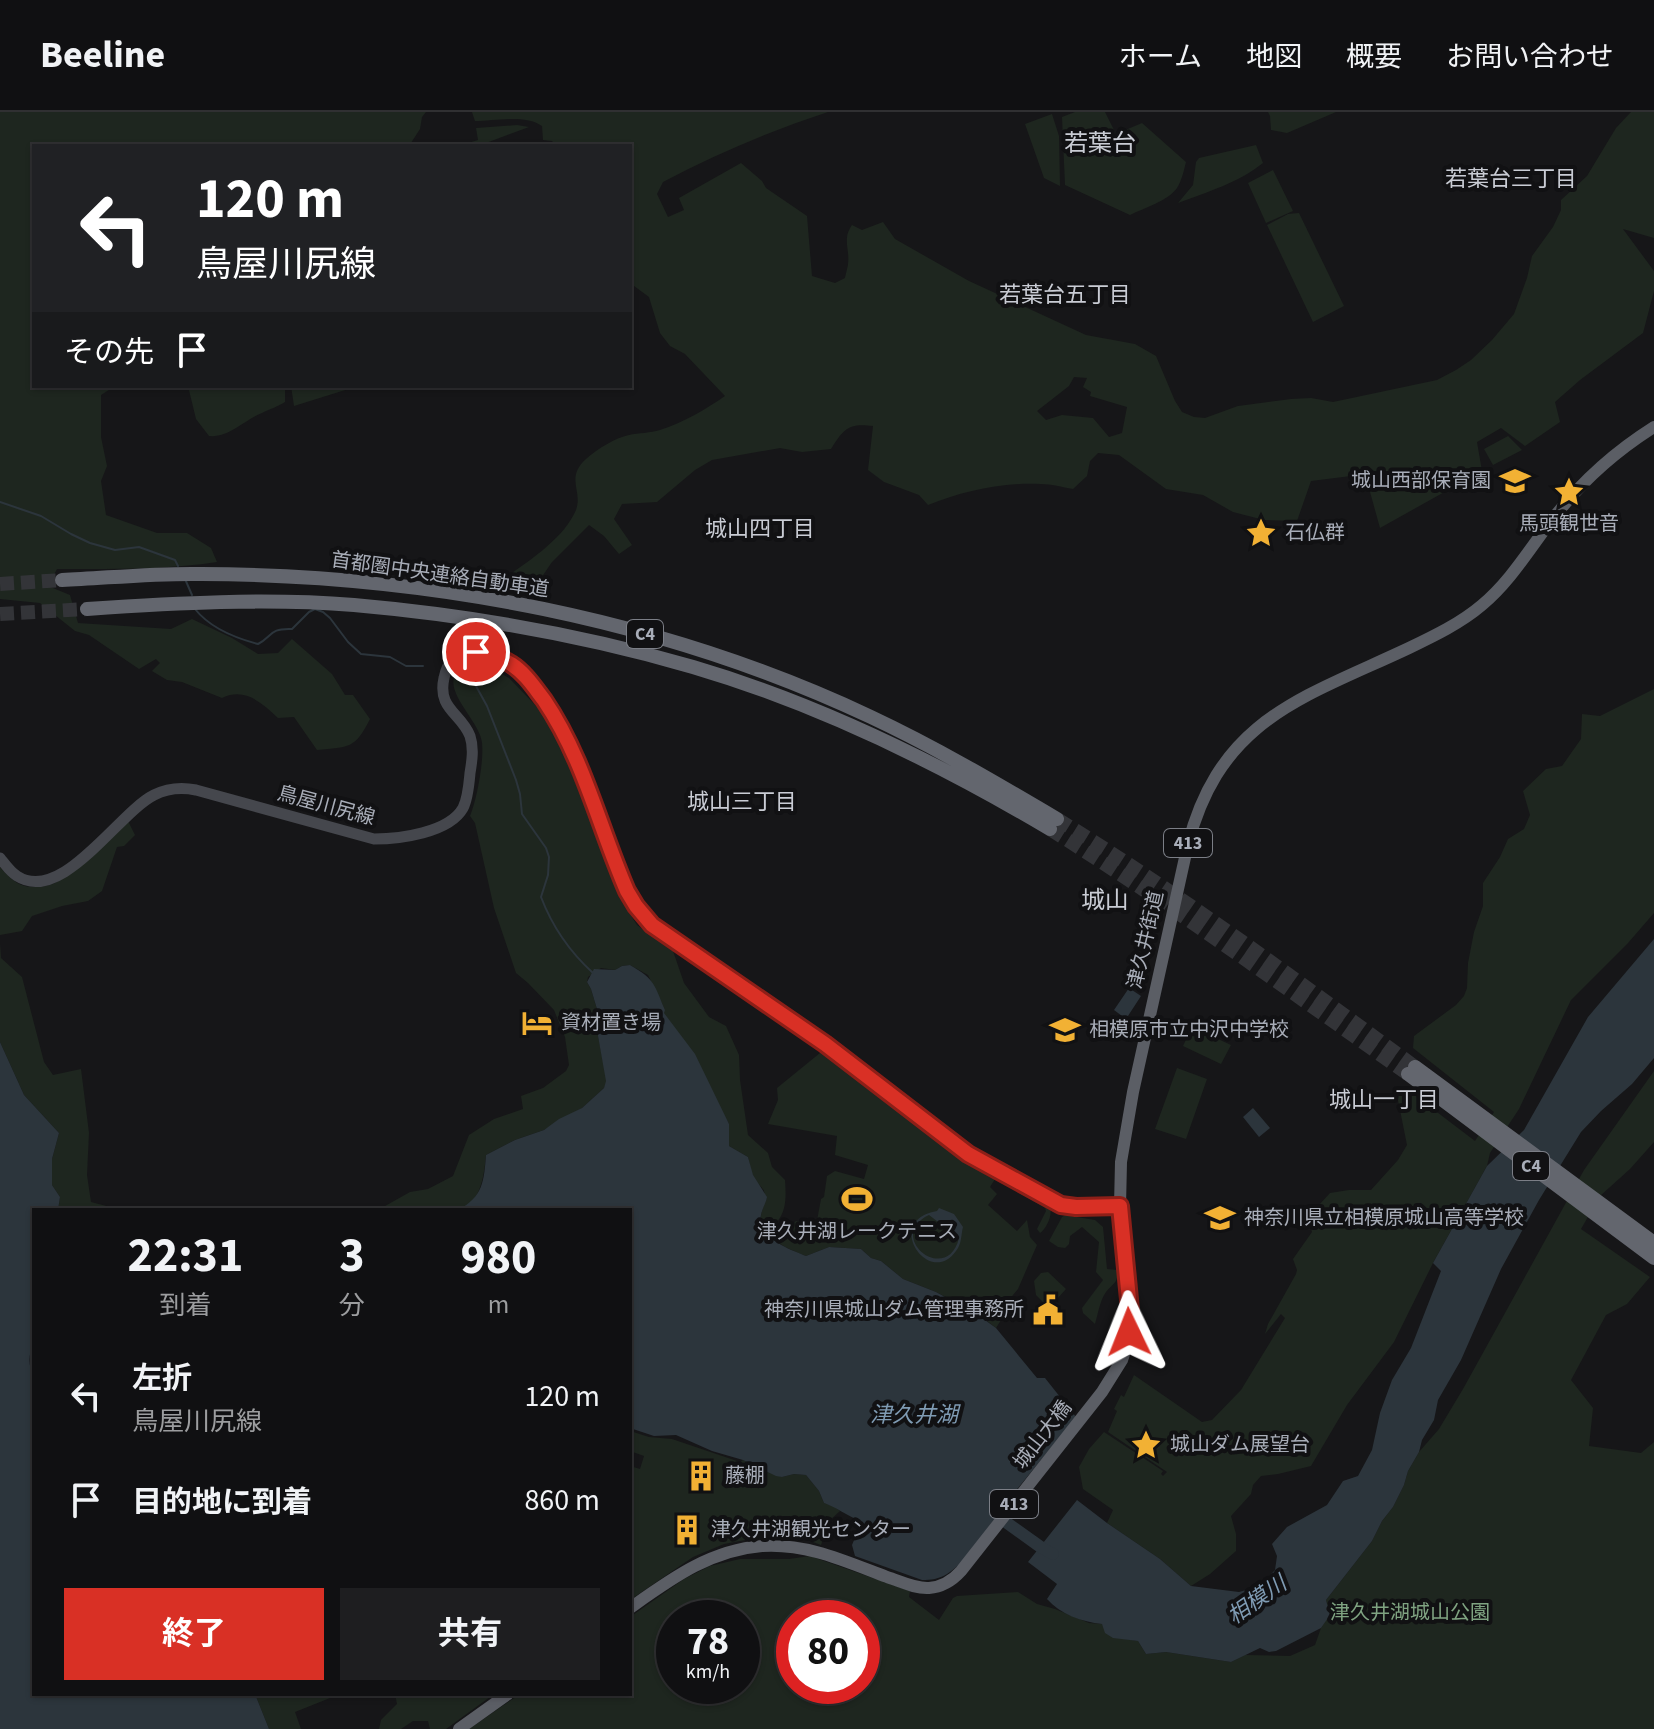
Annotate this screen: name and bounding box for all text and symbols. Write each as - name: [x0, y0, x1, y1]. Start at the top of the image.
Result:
- text: Beeline: [40, 28, 165, 82]
- text: ホーム: [1119, 37, 1202, 77]
- text: 地図: [1246, 37, 1302, 77]
- text: 概要: [1346, 37, 1402, 77]
- text: お問い合わせ: [1446, 37, 1614, 77]
- district label: 若葉台: [1064, 126, 1136, 161]
- text: 120 m: [196, 160, 344, 239]
- district label: 若葉台三丁目: [1445, 163, 1577, 195]
- icon: left: [64, 176, 168, 280]
- text: 鳥屋川尻線: [196, 239, 376, 290]
- district label: 若葉台五丁目: [999, 279, 1131, 311]
- icon: arrive: [170, 328, 214, 372]
- text: その先: [64, 331, 154, 374]
- school or university icon: 城山西部保育園: [1498, 464, 1532, 498]
- place label: 城山西部保育園: [1351, 467, 1491, 495]
- place icon: 馬頭観世音: [1552, 475, 1586, 509]
- place label: 馬頭観世音: [1519, 510, 1619, 538]
- district label: 城山四丁目: [705, 513, 815, 545]
- place icon: 石仏群: [1244, 516, 1278, 550]
- place label: 石仏群: [1285, 519, 1345, 547]
- street label: 首都圏中央連絡自動車道: [329, 546, 551, 604]
- pin: [442, 618, 510, 686]
- road number: C4: [627, 620, 663, 648]
- icon: arrive: [454, 630, 498, 674]
- street label: 鳥屋川尻線: [274, 780, 378, 832]
- district label: 城山三丁目: [687, 786, 797, 818]
- road number: 413: [1164, 829, 1212, 857]
- district label: 城山: [1081, 883, 1129, 918]
- street label: 津久井街道: [1121, 888, 1171, 992]
- hotel icon: 資材置き場: [520, 1006, 554, 1040]
- place label: 資材置き場: [561, 1009, 661, 1037]
- school or university icon: 相模原市立中沢中学校: [1048, 1013, 1082, 1047]
- place label: 相模原市立中沢中学校: [1089, 1016, 1289, 1044]
- district label: 城山一丁目: [1329, 1084, 1439, 1116]
- road number: C4: [1513, 1152, 1549, 1180]
- sports icon: 津久井湖レークテニス: [840, 1182, 874, 1216]
- school or university icon: 神奈川県立相模原城山高等学校: [1203, 1201, 1237, 1235]
- place label: 神奈川県立相模原城山高等学校: [1244, 1204, 1524, 1232]
- place label: 津久井湖レークテニス: [757, 1218, 957, 1246]
- text: 22:31: [128, 1222, 243, 1290]
- text: 3: [339, 1222, 365, 1290]
- text: 980: [460, 1224, 536, 1292]
- text: m: [488, 1286, 509, 1323]
- text: 到着: [159, 1287, 211, 1324]
- text: 分: [339, 1287, 365, 1324]
- position arrow: [1087, 1290, 1171, 1374]
- public building icon: 神奈川県城山ダム管理事務所: [1031, 1293, 1065, 1327]
- place label: 神奈川県城山ダム管理事務所: [764, 1296, 1024, 1324]
- text: 左折: [132, 1357, 192, 1400]
- icon: left: [64, 1374, 108, 1418]
- text: 120 m: [524, 1375, 600, 1418]
- street label: 城山大橋: [1007, 1395, 1079, 1475]
- water label: 津久井湖: [870, 1399, 961, 1431]
- text: 鳥屋川尻線: [132, 1403, 262, 1440]
- place icon: 城山ダム展望台: [1129, 1428, 1163, 1462]
- place label: 城山ダム展望台: [1170, 1431, 1310, 1459]
- building icon: 藤棚: [684, 1459, 718, 1493]
- place label: 藤棚: [725, 1462, 765, 1490]
- icon: arrive: [64, 1478, 108, 1522]
- text: 860 m: [524, 1479, 600, 1522]
- text: 目的地に到着: [132, 1481, 312, 1524]
- road number: 413: [990, 1490, 1038, 1518]
- building icon: 津久井湖観光センター: [670, 1513, 704, 1547]
- place label: 津久井湖観光センター: [711, 1516, 911, 1544]
- water label: 相模川: [1221, 1567, 1295, 1632]
- button: 終了: [64, 1588, 324, 1680]
- button: 共有: [340, 1588, 600, 1680]
- park label: 津久井湖城山公園: [1330, 1599, 1490, 1627]
- speed limit sign: 80: [776, 1600, 880, 1704]
- text: 78: [687, 1613, 729, 1670]
- text: km/h: [686, 1658, 730, 1686]

